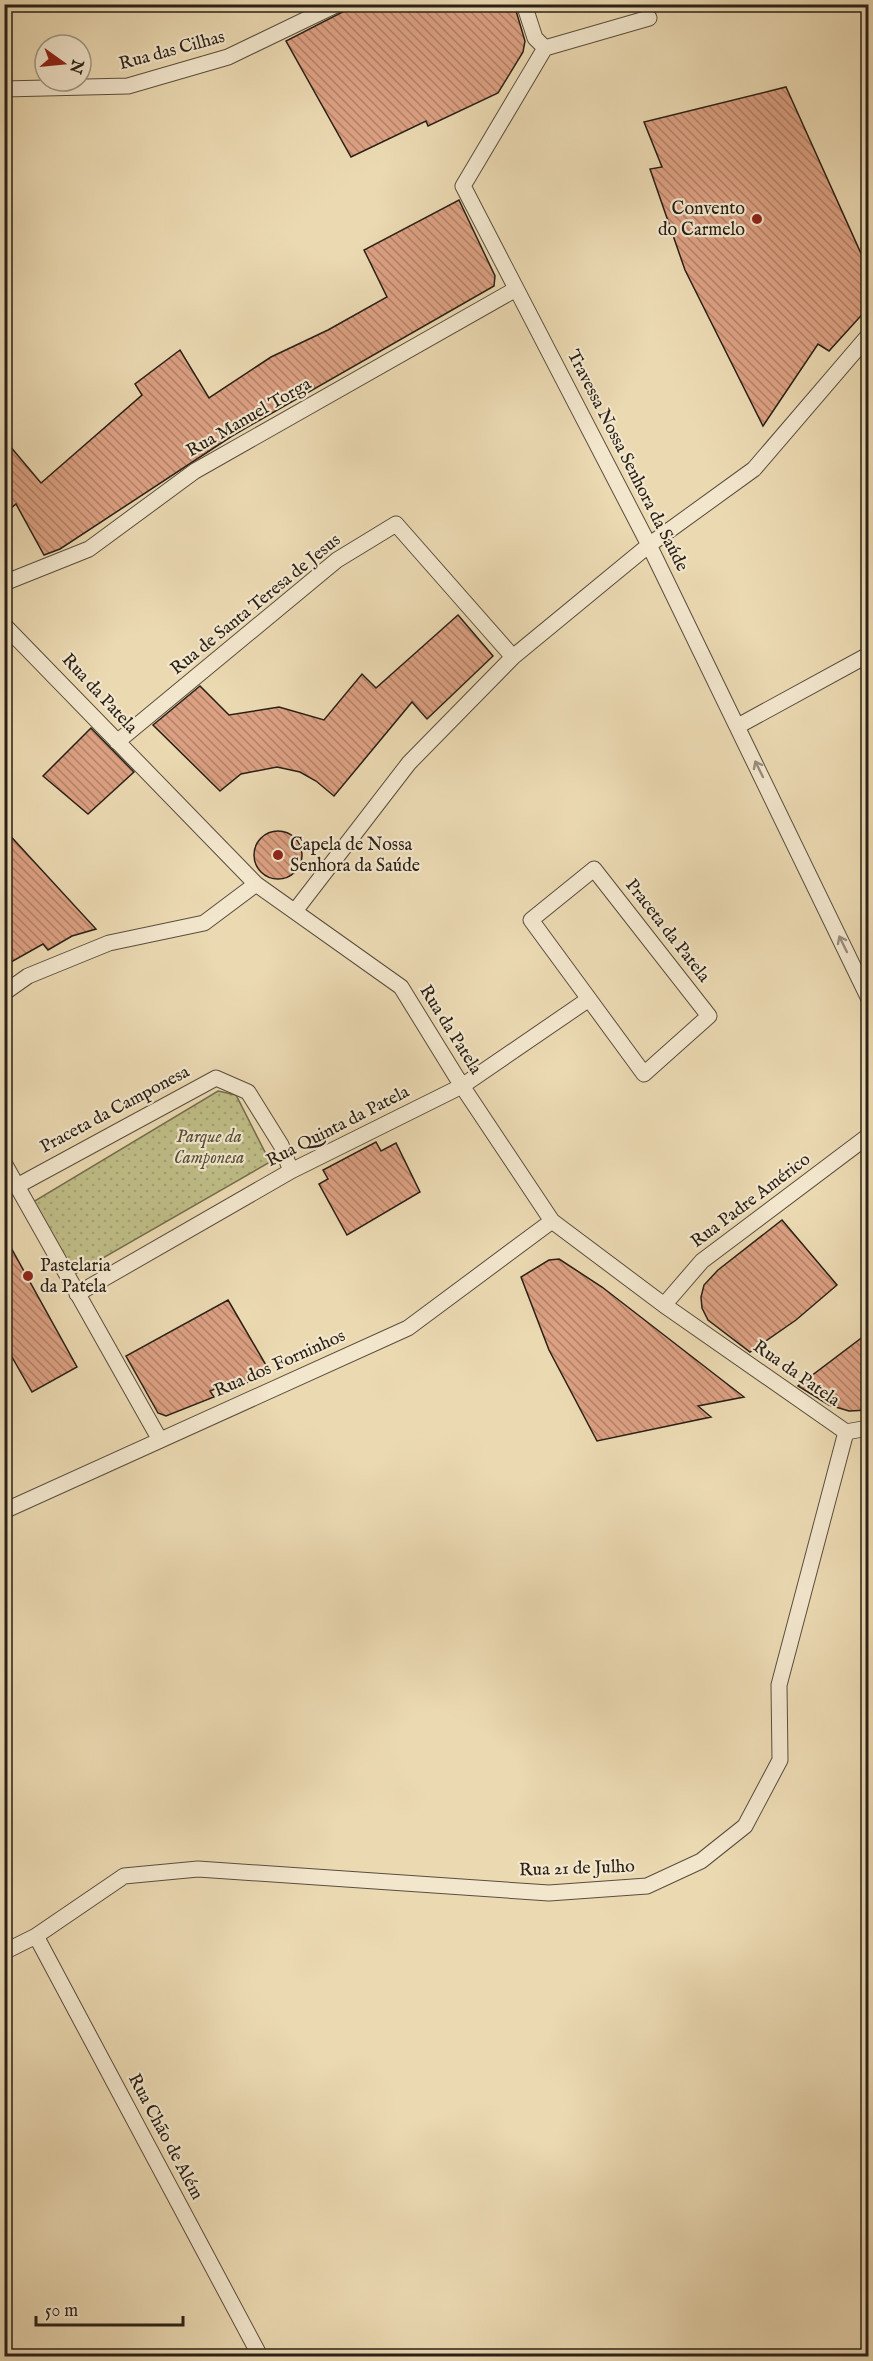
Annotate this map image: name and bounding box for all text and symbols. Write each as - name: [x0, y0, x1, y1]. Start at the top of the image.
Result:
- street label: Rua das Cilhas: [117, 26, 227, 76]
- north arrow: [33, 33, 93, 93]
- text: N: [64, 56, 87, 76]
- place label: Convento do Carmelo: [658, 198, 745, 242]
- marker: Convento do Carmelo: [750, 212, 764, 226]
- street label: Travessa Nossa Senhora da Saúde: [561, 346, 693, 576]
- street label: Rua Manuel Torga: [182, 373, 316, 463]
- street label: Rua de Santa Teresa de Jesus: [166, 529, 346, 681]
- street label: Rua da Patela: [56, 649, 142, 739]
- one-way arrow: [752, 760, 764, 778]
- place label: Capela de Nossa Senhora da Saúde: [290, 834, 420, 878]
- marker: Capela de Nossa Senhora da Saúde: [271, 848, 285, 862]
- street label: Praceta da Patela: [619, 875, 715, 988]
- one-way arrow: [837, 936, 849, 954]
- street label: Rua da Patela: [413, 981, 487, 1079]
- street label: Praceta da Camponesa: [36, 1061, 194, 1159]
- street label: Rua Quinta da Patela: [263, 1081, 414, 1173]
- park label: Parque da Camponesa: [174, 1126, 244, 1170]
- street label: Rua Padre Américo: [687, 1148, 816, 1254]
- place label: Pastelaria da Patela: [40, 1255, 111, 1299]
- marker: Pastelaria da Patela: [21, 1269, 35, 1283]
- street label: Rua dos Forninhos: [211, 1325, 349, 1403]
- street label: Rua da Patela: [748, 1336, 844, 1413]
- street label: Rua 21 de Julho: [519, 1855, 636, 1883]
- street label: Rua Chão de Além: [122, 2070, 208, 2204]
- scale bar: [36, 2289, 183, 2327]
- text: 50 m: [45, 2300, 78, 2323]

